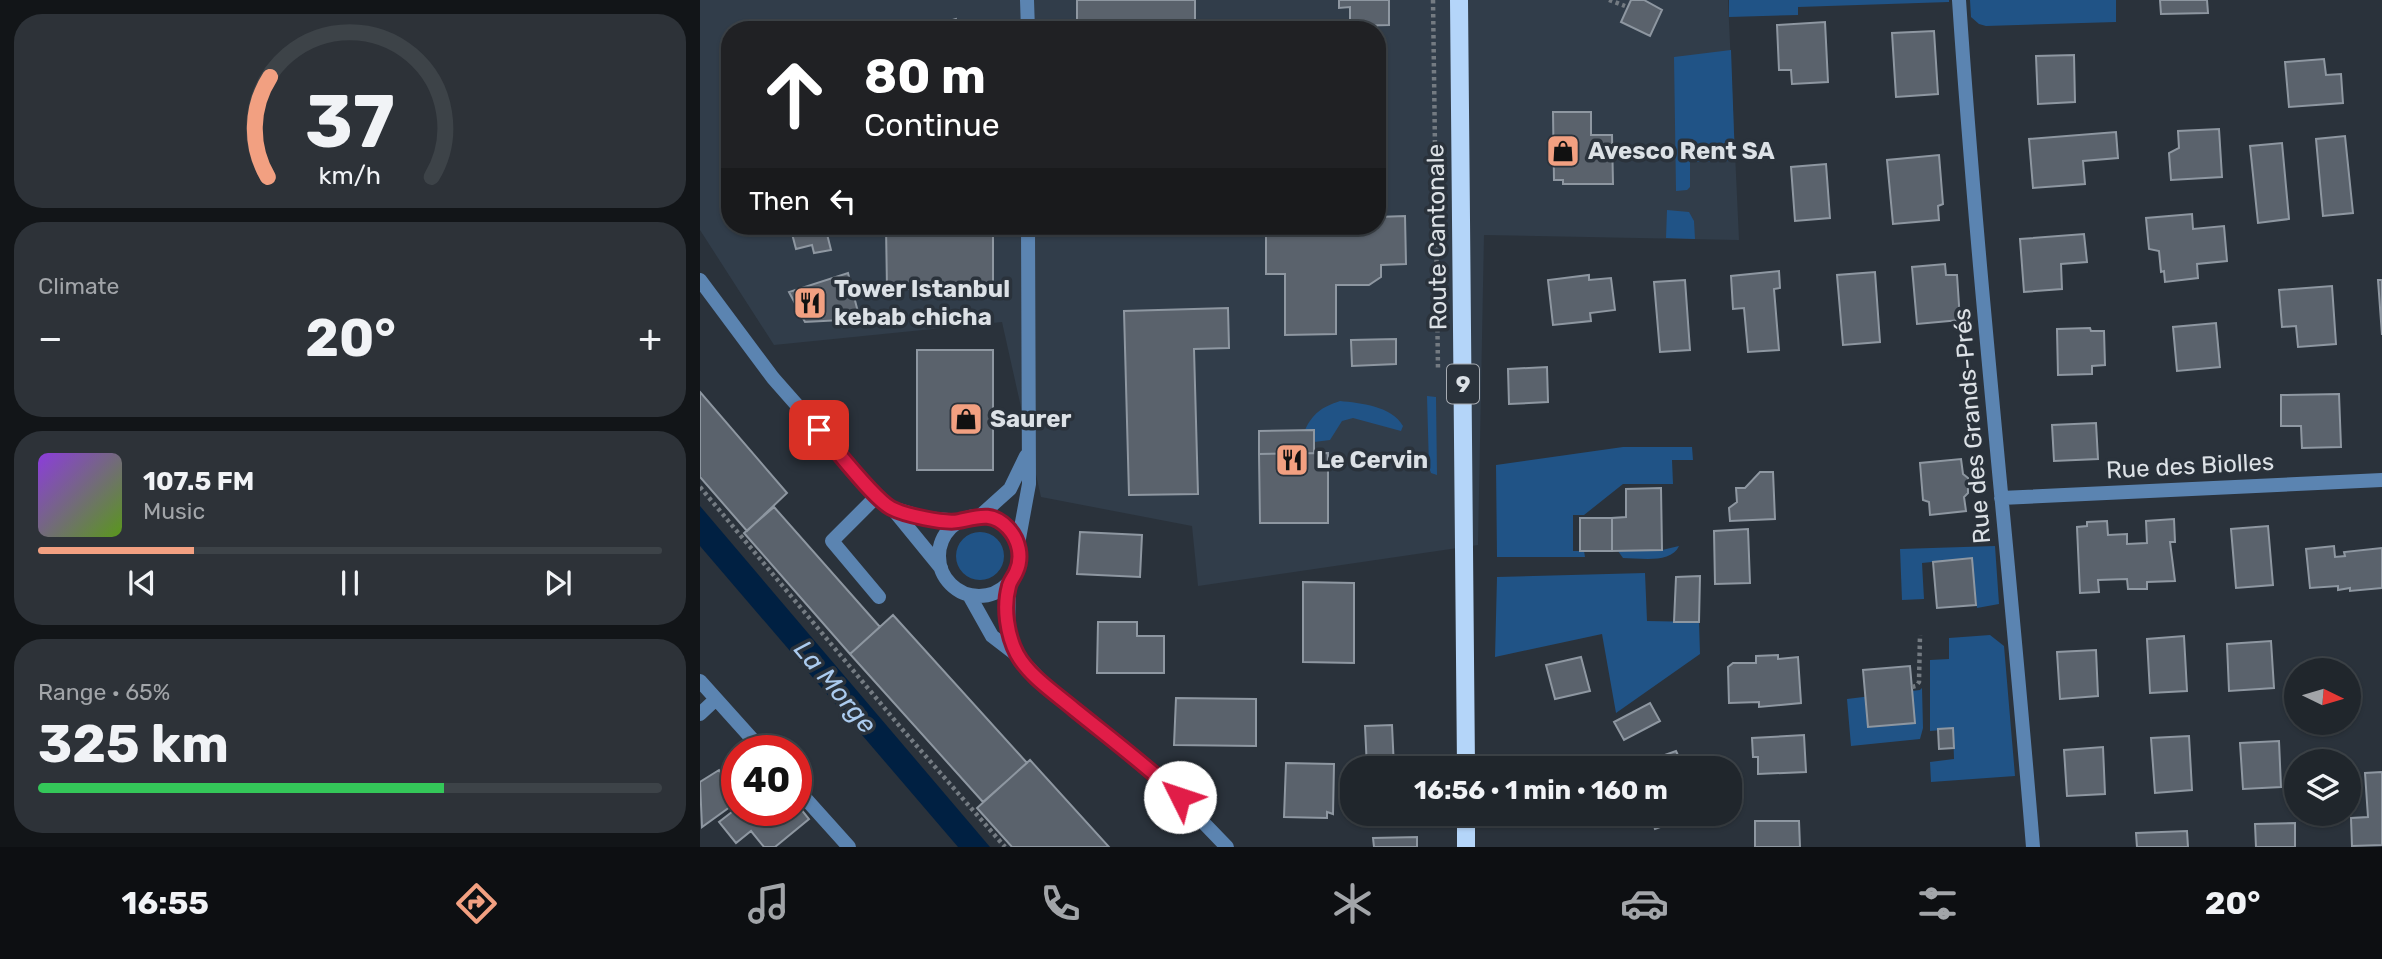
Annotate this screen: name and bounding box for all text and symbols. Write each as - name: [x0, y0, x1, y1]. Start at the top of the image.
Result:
- text: 80 m: [864, 47, 986, 105]
- icon: ahead: [749, 49, 840, 140]
- text: 37: [305, 80, 395, 166]
- text: Continue: [864, 106, 1000, 144]
- shop icon: Avesco Rent SA: [1544, 132, 1582, 170]
- place label: Avesco Rent SA: [1588, 137, 1775, 165]
- street label: Route Cantonale: [1421, 144, 1453, 330]
- text: km/h: [319, 161, 381, 190]
- icon: left: [824, 182, 862, 220]
- text: Then: [749, 186, 810, 217]
- text: Climate: [38, 272, 119, 300]
- place label: Tower Istanbul kebab chicha: [834, 275, 1010, 331]
- restaurant icon: Tower Istanbul kebab chicha: [791, 284, 829, 322]
- text: 20°: [305, 307, 396, 369]
- street label: Rue des Grands-Prés: [1948, 307, 1996, 545]
- text: −: [38, 315, 63, 361]
- text: +: [638, 315, 662, 361]
- road number: 9: [1447, 364, 1479, 404]
- pin: [789, 400, 849, 460]
- shop icon: Saurer: [947, 400, 985, 438]
- place label: Saurer: [990, 405, 1071, 433]
- icon: arrive: [800, 411, 838, 449]
- restaurant icon: Le Cervin: [1273, 441, 1311, 479]
- place label: Le Cervin: [1316, 446, 1428, 474]
- street label: Rue des Biolles: [2105, 448, 2275, 484]
- text: 107.5 FM: [143, 466, 254, 497]
- text: Music: [143, 497, 205, 525]
- icon: previous: [123, 564, 161, 602]
- icon: pause: [331, 564, 369, 602]
- icon: next: [539, 564, 577, 602]
- water label: La Morge: [787, 634, 883, 740]
- north arrow: [2284, 658, 2361, 735]
- map controls: [2284, 658, 2361, 826]
- text: Range · 65%: [38, 678, 170, 706]
- text: 325 km: [38, 713, 229, 775]
- speed limit sign: 40: [721, 735, 812, 826]
- button: layers: [2284, 749, 2361, 826]
- position arrow: [1143, 760, 1217, 834]
- text: 16:56 · 1 min · 160 m: [1414, 775, 1668, 806]
- icon: directions: [452, 879, 501, 928]
- icon: music: [744, 879, 793, 928]
- icon: phone: [1036, 879, 1085, 928]
- icon: climate: [1328, 879, 1377, 928]
- icon: car: [1620, 879, 1669, 928]
- icon: filters: [1913, 879, 1962, 928]
- text: 16:55: [122, 884, 209, 922]
- text: 20°: [2205, 884, 2260, 922]

